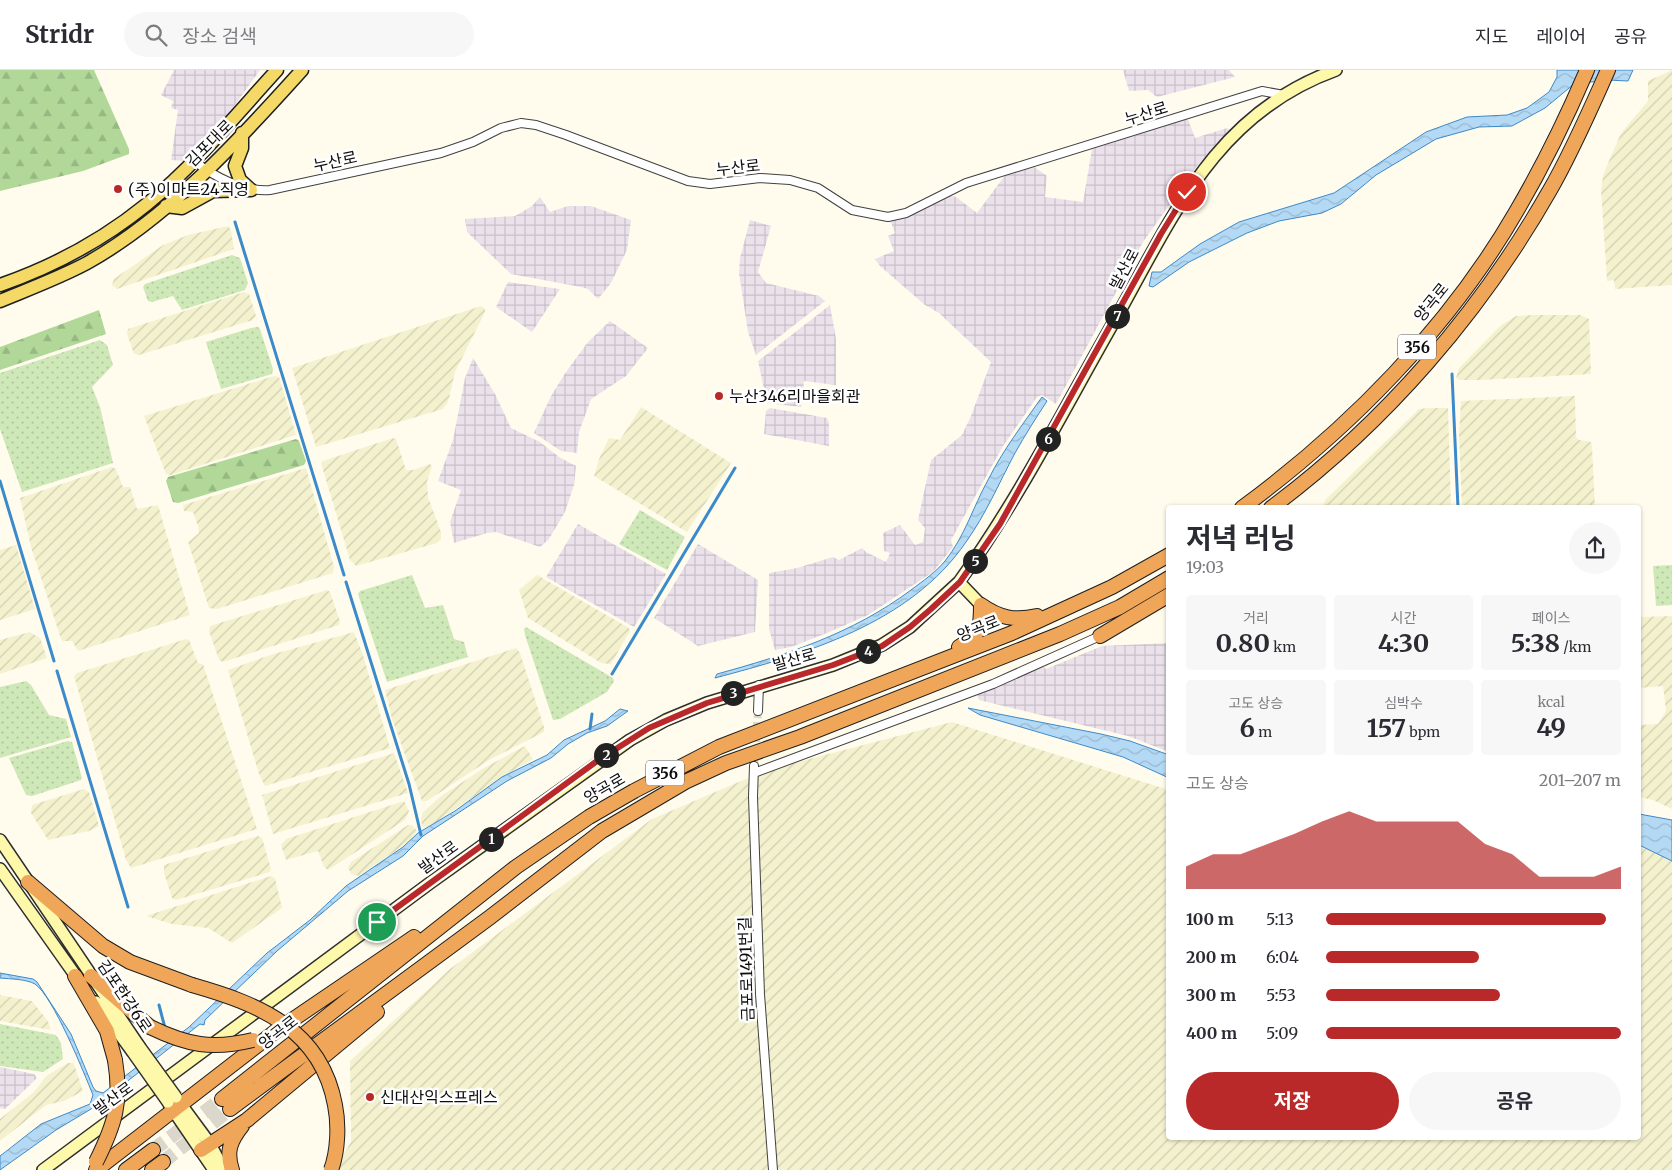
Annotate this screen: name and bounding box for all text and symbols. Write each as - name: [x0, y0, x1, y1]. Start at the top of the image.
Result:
- search box: [124, 12, 474, 57]
- text: Stridr: [25, 19, 94, 50]
- icon: search: [142, 21, 170, 49]
- text: 장소 검색: [182, 24, 257, 48]
- text: 지도: [1475, 25, 1508, 48]
- text: 레이어: [1536, 25, 1586, 48]
- text: 공유: [1614, 25, 1647, 48]
- street label: 누산로: [1122, 97, 1170, 129]
- street label: 김포대로: [181, 115, 237, 171]
- street label: 누산로: [311, 147, 359, 175]
- street label: 누산로: [715, 155, 761, 179]
- pin: [1166, 171, 1208, 213]
- icon: check: [1173, 178, 1201, 206]
- place label: (주)이마트24직영: [128, 179, 249, 199]
- marker: (주)이마트24직영: [112, 183, 124, 195]
- street label: 발산로: [1105, 245, 1143, 293]
- street label: 양곡로: [1409, 278, 1453, 325]
- pin: 7: [1104, 304, 1130, 328]
- text: 7: [1113, 307, 1122, 325]
- road number: 356: [1398, 334, 1436, 360]
- place label: 누산346리마을회관: [729, 386, 861, 406]
- marker: 누산346리마을회관: [713, 390, 725, 402]
- pin: 6: [1036, 426, 1060, 452]
- text: 6: [1044, 430, 1053, 448]
- text: 저녁 러닝: [1186, 520, 1296, 556]
- button: share: [1569, 522, 1621, 574]
- pin: 5: [962, 548, 988, 574]
- text: 5: [971, 552, 980, 570]
- text: 19:03: [1186, 557, 1224, 577]
- text: 거리: [1243, 609, 1269, 627]
- text: 시간: [1391, 609, 1416, 627]
- text: 페이스: [1532, 609, 1570, 627]
- street label: 양곡로: [954, 610, 1002, 646]
- text: 0.80: [1216, 627, 1270, 659]
- text: 4:30: [1378, 627, 1429, 659]
- text: 5:38: [1511, 627, 1560, 659]
- pin: 4: [856, 638, 880, 664]
- text: km: [1270, 638, 1296, 656]
- text: /km: [1560, 638, 1591, 656]
- text: 4: [864, 642, 873, 660]
- street label: 발산로: [770, 643, 818, 675]
- pin: 3: [720, 680, 746, 706]
- text: 3: [729, 684, 738, 702]
- text: kcal: [1537, 693, 1565, 711]
- text: 고도 상승: [1228, 694, 1283, 712]
- text: 심박수: [1384, 694, 1423, 712]
- text: 49: [1536, 711, 1566, 743]
- text: 6: [1240, 712, 1255, 744]
- text: 157: [1367, 712, 1406, 744]
- text: m: [1255, 723, 1272, 741]
- text: bpm: [1406, 723, 1440, 741]
- pin: 2: [594, 742, 618, 768]
- text: 2: [602, 746, 611, 764]
- road number: 356: [646, 760, 684, 786]
- street label: 양곡로: [580, 768, 628, 808]
- text: 201–207 m: [1539, 770, 1621, 790]
- text: 고도 상승: [1186, 773, 1249, 793]
- pin: 1: [478, 826, 504, 852]
- text: 1: [488, 830, 495, 848]
- street label: 발산로: [414, 836, 462, 878]
- pin: [356, 901, 398, 943]
- icon: arrive: [363, 908, 391, 936]
- text: 100 m: [1186, 909, 1234, 929]
- text: 5:13: [1266, 909, 1294, 929]
- street label: 금포로1491번길: [734, 916, 758, 1022]
- text: 200 m: [1186, 947, 1236, 967]
- text: 6:04: [1266, 947, 1299, 967]
- street label: 김포한강6로: [93, 956, 157, 1036]
- text: 300 m: [1186, 985, 1236, 1005]
- text: 5:53: [1266, 985, 1296, 1005]
- street label: 양곡로: [254, 1010, 302, 1053]
- text: 400 m: [1186, 1023, 1237, 1043]
- text: 5:09: [1266, 1023, 1298, 1043]
- button: 저장: [1186, 1072, 1399, 1130]
- button: 공유: [1409, 1072, 1621, 1130]
- street label: 발산로: [89, 1077, 137, 1119]
- place label: 신대산익스프레스: [380, 1087, 498, 1107]
- marker: 신대산익스프레스: [364, 1091, 376, 1103]

